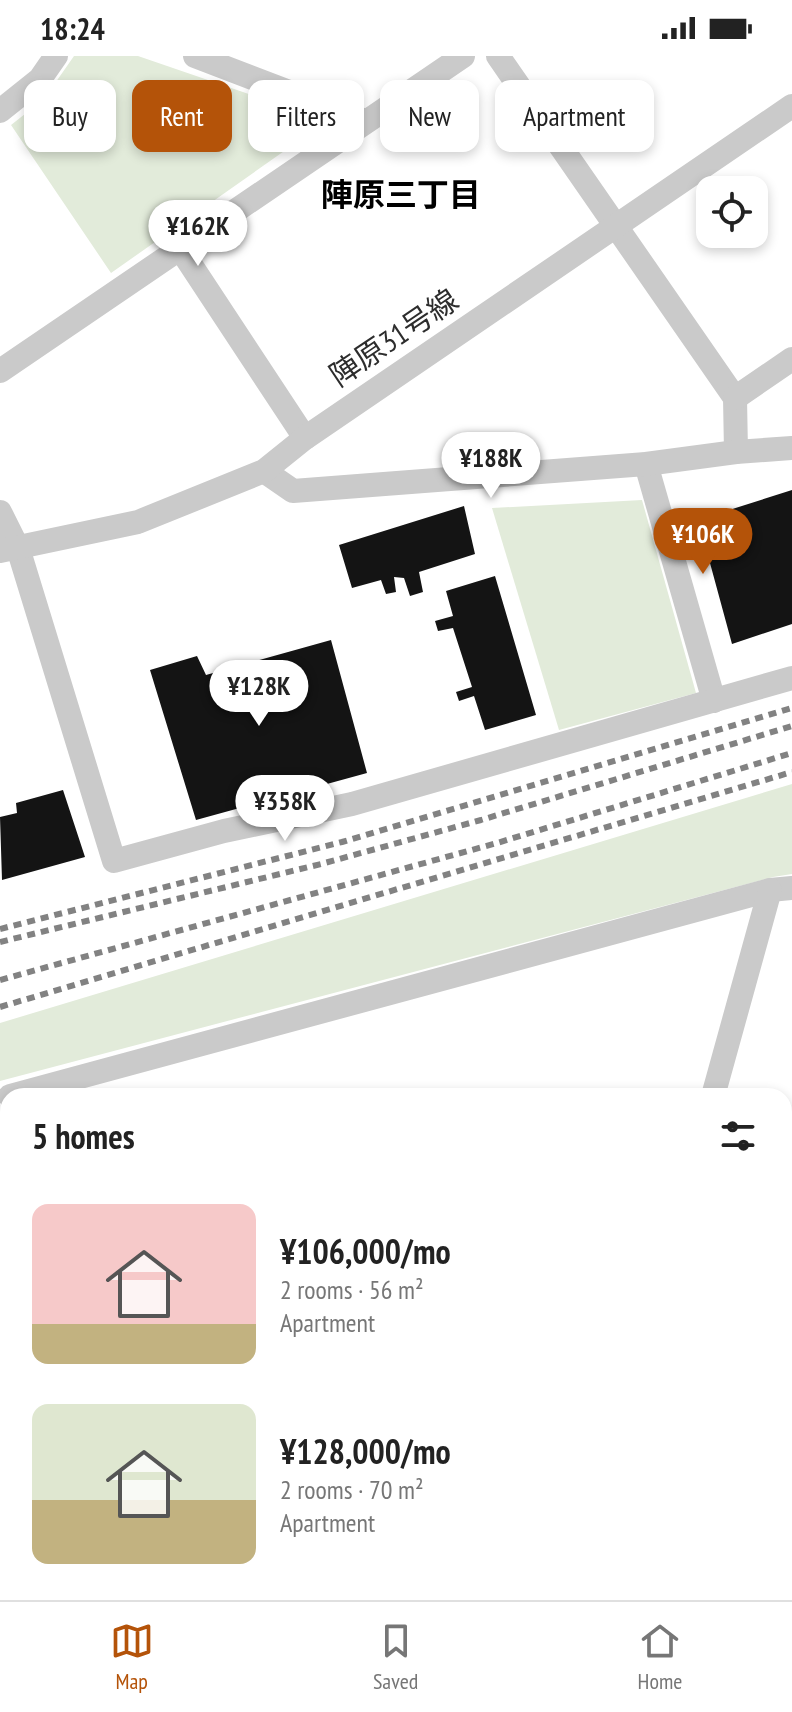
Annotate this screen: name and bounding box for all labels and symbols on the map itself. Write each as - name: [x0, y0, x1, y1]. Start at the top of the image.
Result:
- district label: 陣原三丁目: [321, 173, 481, 215]
- pin: ¥162K: [142, 200, 254, 268]
- street label: 陣原31号線: [321, 279, 465, 394]
- pin: ¥188K: [435, 432, 547, 500]
- pin: ¥106K: [647, 508, 759, 576]
- pin: ¥128K: [203, 660, 315, 728]
- pin: ¥358K: [229, 775, 341, 843]

